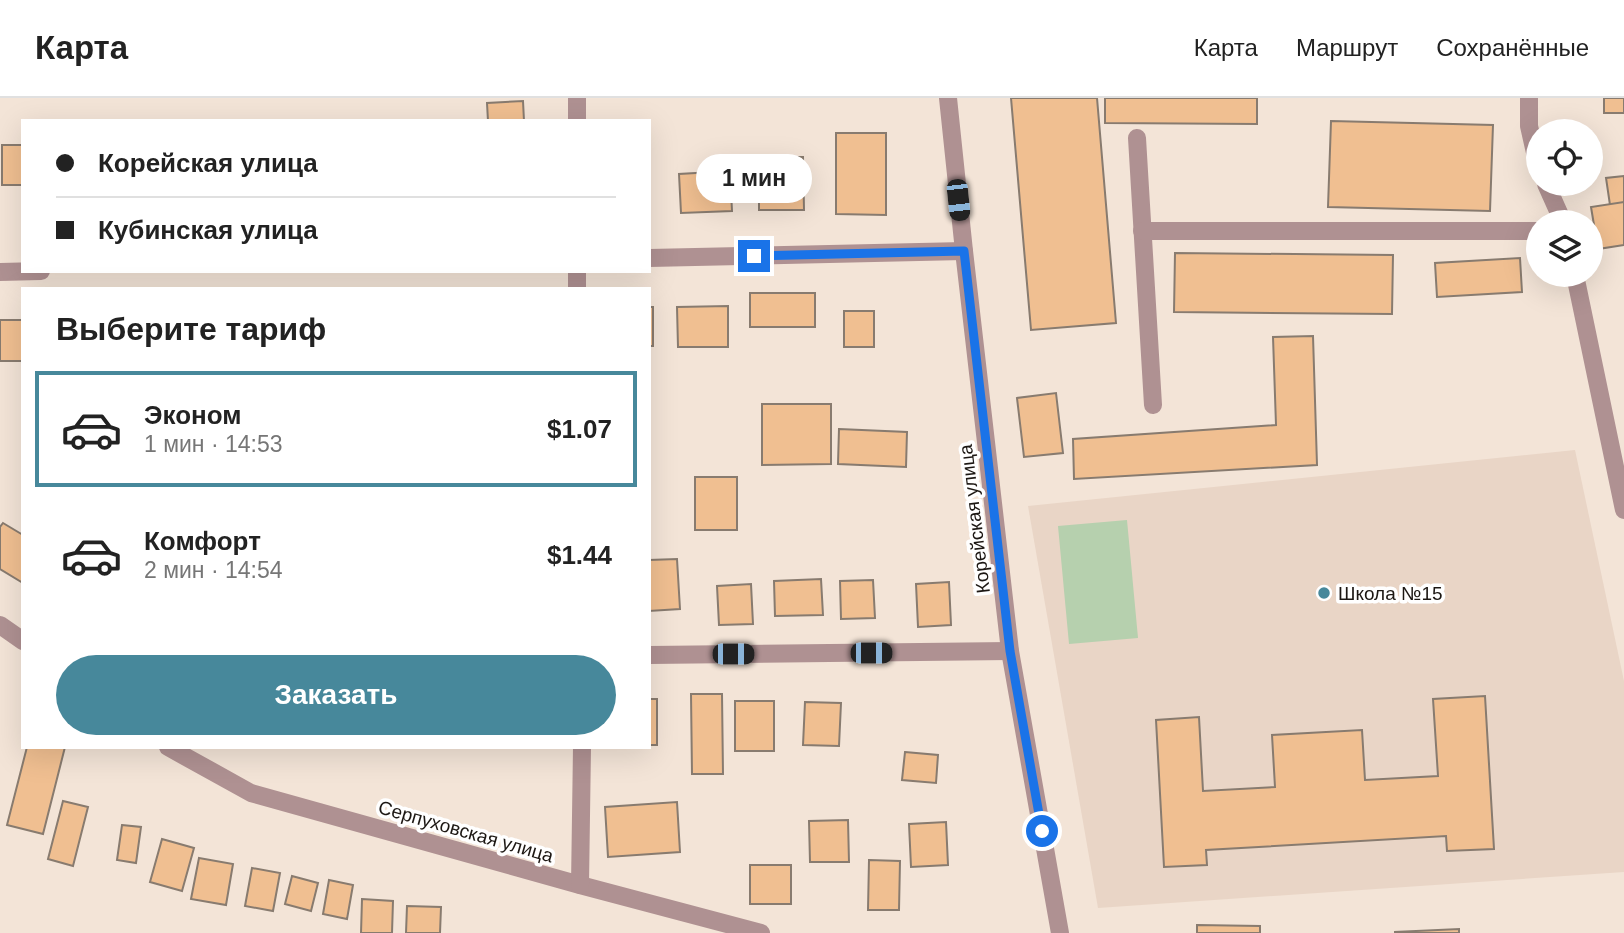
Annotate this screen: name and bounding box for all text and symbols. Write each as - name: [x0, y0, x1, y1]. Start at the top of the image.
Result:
- text: Карта: [35, 29, 128, 66]
- text: Карта: [1194, 34, 1258, 61]
- text: Маршрут: [1296, 34, 1398, 61]
- text: Сохранённые: [1436, 34, 1589, 61]
- map controls: [1526, 119, 1603, 287]
- button: locate: [1526, 119, 1603, 196]
- text: Корейская улица: [98, 148, 318, 178]
- callout: 1 мин: [696, 155, 812, 204]
- text: 1 мин: [722, 165, 786, 191]
- car: [946, 178, 971, 222]
- button: layers: [1526, 210, 1603, 287]
- text: Кубинская улица: [98, 215, 318, 245]
- route end: [738, 240, 770, 272]
- text: Выберите тариф: [56, 311, 326, 347]
- icon: car: [60, 398, 123, 461]
- text: Эконом: [144, 400, 242, 430]
- text: $1.07: [547, 414, 612, 444]
- text: 1 мин · 14:53: [144, 431, 283, 457]
- street label: Корейская улица: [955, 443, 994, 595]
- icon: car: [60, 524, 123, 587]
- text: Комфорт: [144, 526, 261, 556]
- text: $1.44: [547, 540, 612, 570]
- text: 2 мин · 14:54: [144, 557, 283, 583]
- place label: Школа №15: [1338, 583, 1443, 604]
- marker: Школа №15: [1316, 585, 1332, 601]
- car: [851, 643, 893, 664]
- car: [713, 644, 755, 665]
- button: Заказать: [56, 655, 616, 735]
- street label: Серпуховская улица: [376, 796, 556, 867]
- route start: [1026, 815, 1058, 847]

